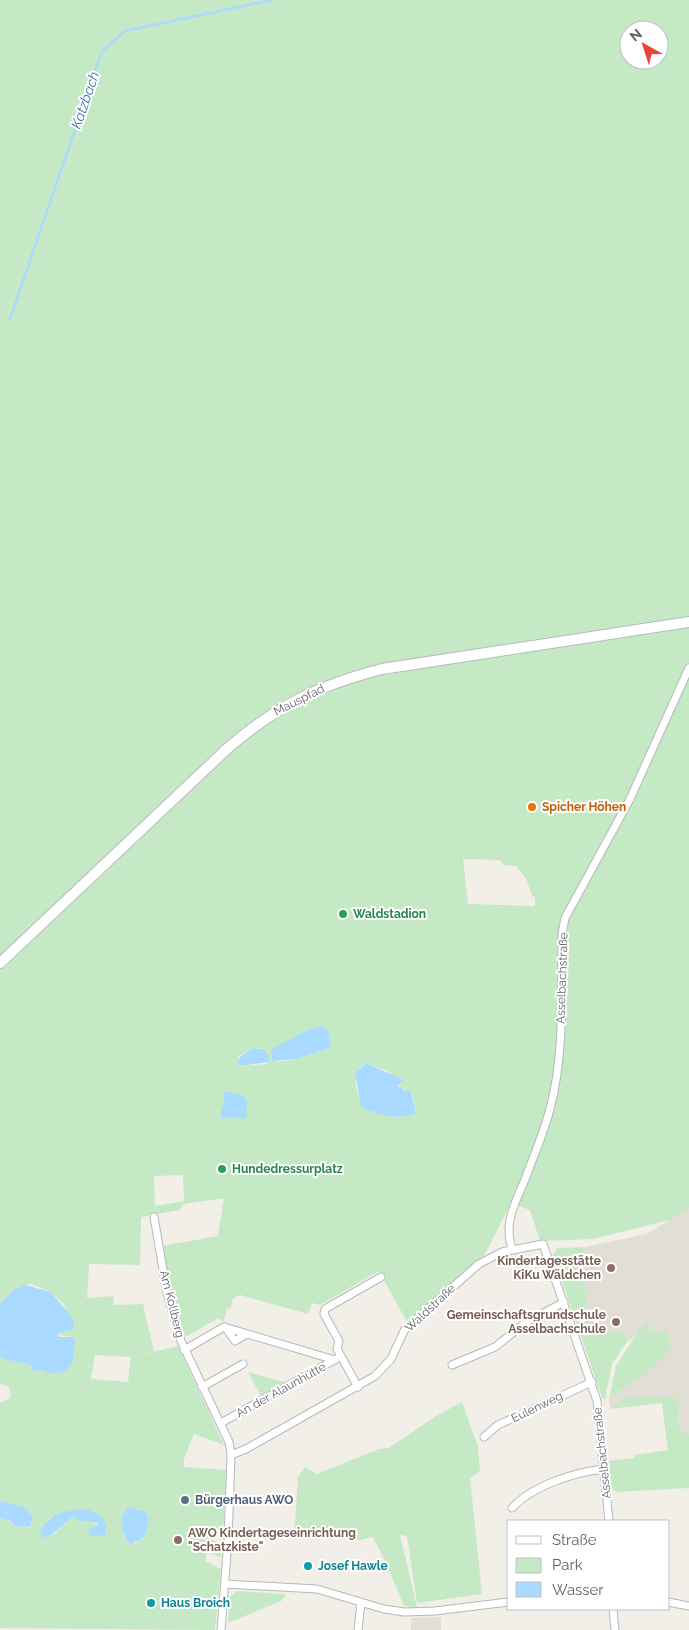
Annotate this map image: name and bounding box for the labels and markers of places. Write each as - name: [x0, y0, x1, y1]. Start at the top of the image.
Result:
- place label: Spicher Höhen: [542, 800, 626, 814]
- marker: Spicher Höhen: [526, 801, 538, 813]
- place label: Waldstadion: [353, 907, 426, 921]
- marker: Waldstadion: [337, 908, 349, 920]
- place label: Hundedressurplatz: [232, 1162, 343, 1176]
- marker: Hundedressurplatz: [216, 1163, 228, 1175]
- place label: Kindertagesstätte KiKu Wäldchen: [497, 1254, 601, 1282]
- marker: Kindertagesstätte KiKu Wäldchen: [605, 1262, 617, 1274]
- place label: Gemeinschaftsgrundschule Asselbachschule: [447, 1308, 606, 1336]
- marker: Gemeinschaftsgrundschule Asselbachschule: [610, 1316, 622, 1328]
- place label: Bürgerhaus AWO: [195, 1493, 293, 1507]
- marker: Bürgerhaus AWO: [179, 1494, 191, 1506]
- place label: AWO Kindertageseinrichtung "Schatzkiste": [188, 1526, 356, 1554]
- marker: AWO Kindertageseinrichtung "Schatzkiste": [172, 1534, 184, 1546]
- place label: Josef Hawle: [318, 1559, 388, 1573]
- marker: Josef Hawle: [302, 1560, 314, 1572]
- place label: Haus Broich: [161, 1596, 230, 1610]
- marker: Haus Broich: [145, 1597, 157, 1609]

